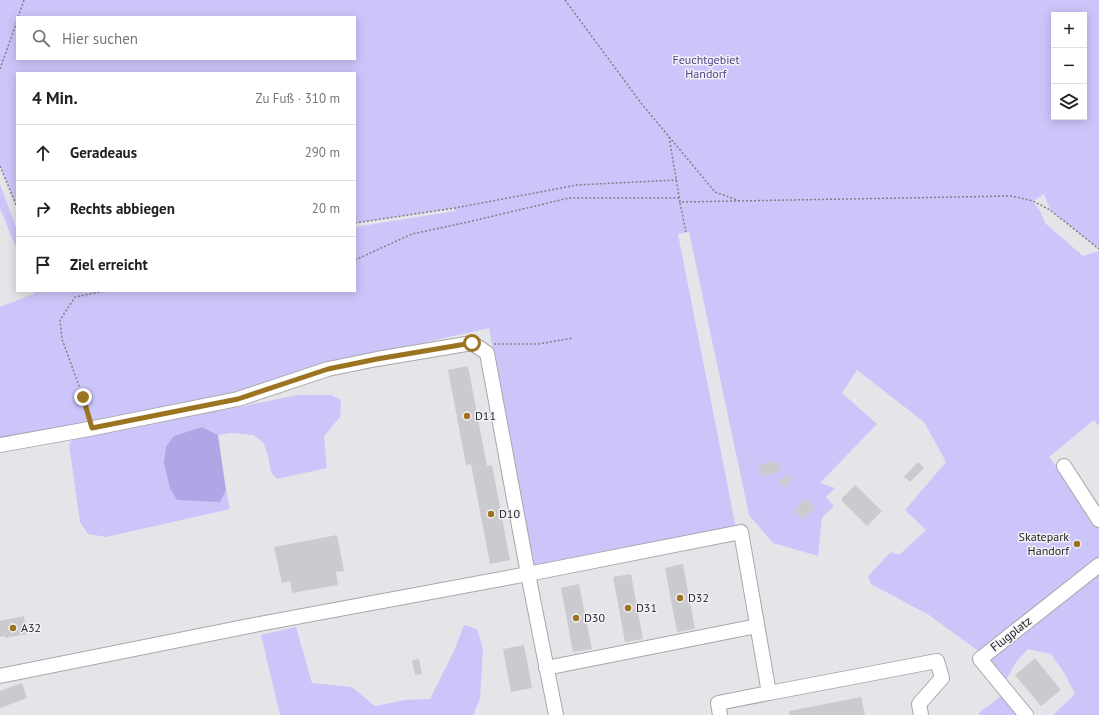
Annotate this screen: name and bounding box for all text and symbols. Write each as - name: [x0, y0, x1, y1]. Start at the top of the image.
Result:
- map controls: [1051, 12, 1087, 120]
- button: +: [1051, 12, 1087, 48]
- search box: [16, 16, 356, 60]
- icon: search: [30, 27, 52, 49]
- text: Hier suchen: [62, 29, 138, 48]
- button: −: [1051, 48, 1087, 84]
- park label: Feuchtgebiet Handorf: [672, 52, 740, 81]
- button: layers: [1051, 84, 1087, 120]
- text: 4 Min.: [32, 87, 78, 109]
- text: Zu Fuß · 310 m: [256, 90, 340, 107]
- icon: ahead: [32, 142, 54, 164]
- text: Geradeaus: [70, 143, 137, 162]
- text: 290 m: [305, 144, 340, 161]
- icon: right: [32, 198, 54, 220]
- text: Rechts abbiegen: [70, 199, 175, 218]
- text: 20 m: [312, 200, 340, 217]
- icon: arrive: [32, 254, 54, 276]
- text: Ziel erreicht: [70, 255, 148, 274]
- route start: [463, 334, 481, 352]
- route end: [74, 388, 92, 406]
- place label: D11: [475, 408, 496, 423]
- marker: D11: [462, 411, 472, 421]
- place label: D10: [499, 506, 520, 521]
- marker: D10: [486, 509, 496, 519]
- place label: Skatepark Handorf: [1019, 529, 1070, 558]
- marker: Skatepark Handorf: [1072, 539, 1082, 549]
- place label: D32: [688, 590, 709, 605]
- marker: D32: [675, 593, 685, 603]
- place label: D31: [636, 600, 657, 615]
- marker: D31: [623, 603, 633, 613]
- place label: D30: [584, 610, 605, 625]
- marker: D30: [571, 613, 581, 623]
- street label: Flugplatz: [987, 613, 1034, 654]
- place label: A32: [21, 620, 41, 635]
- marker: A32: [8, 623, 18, 633]

